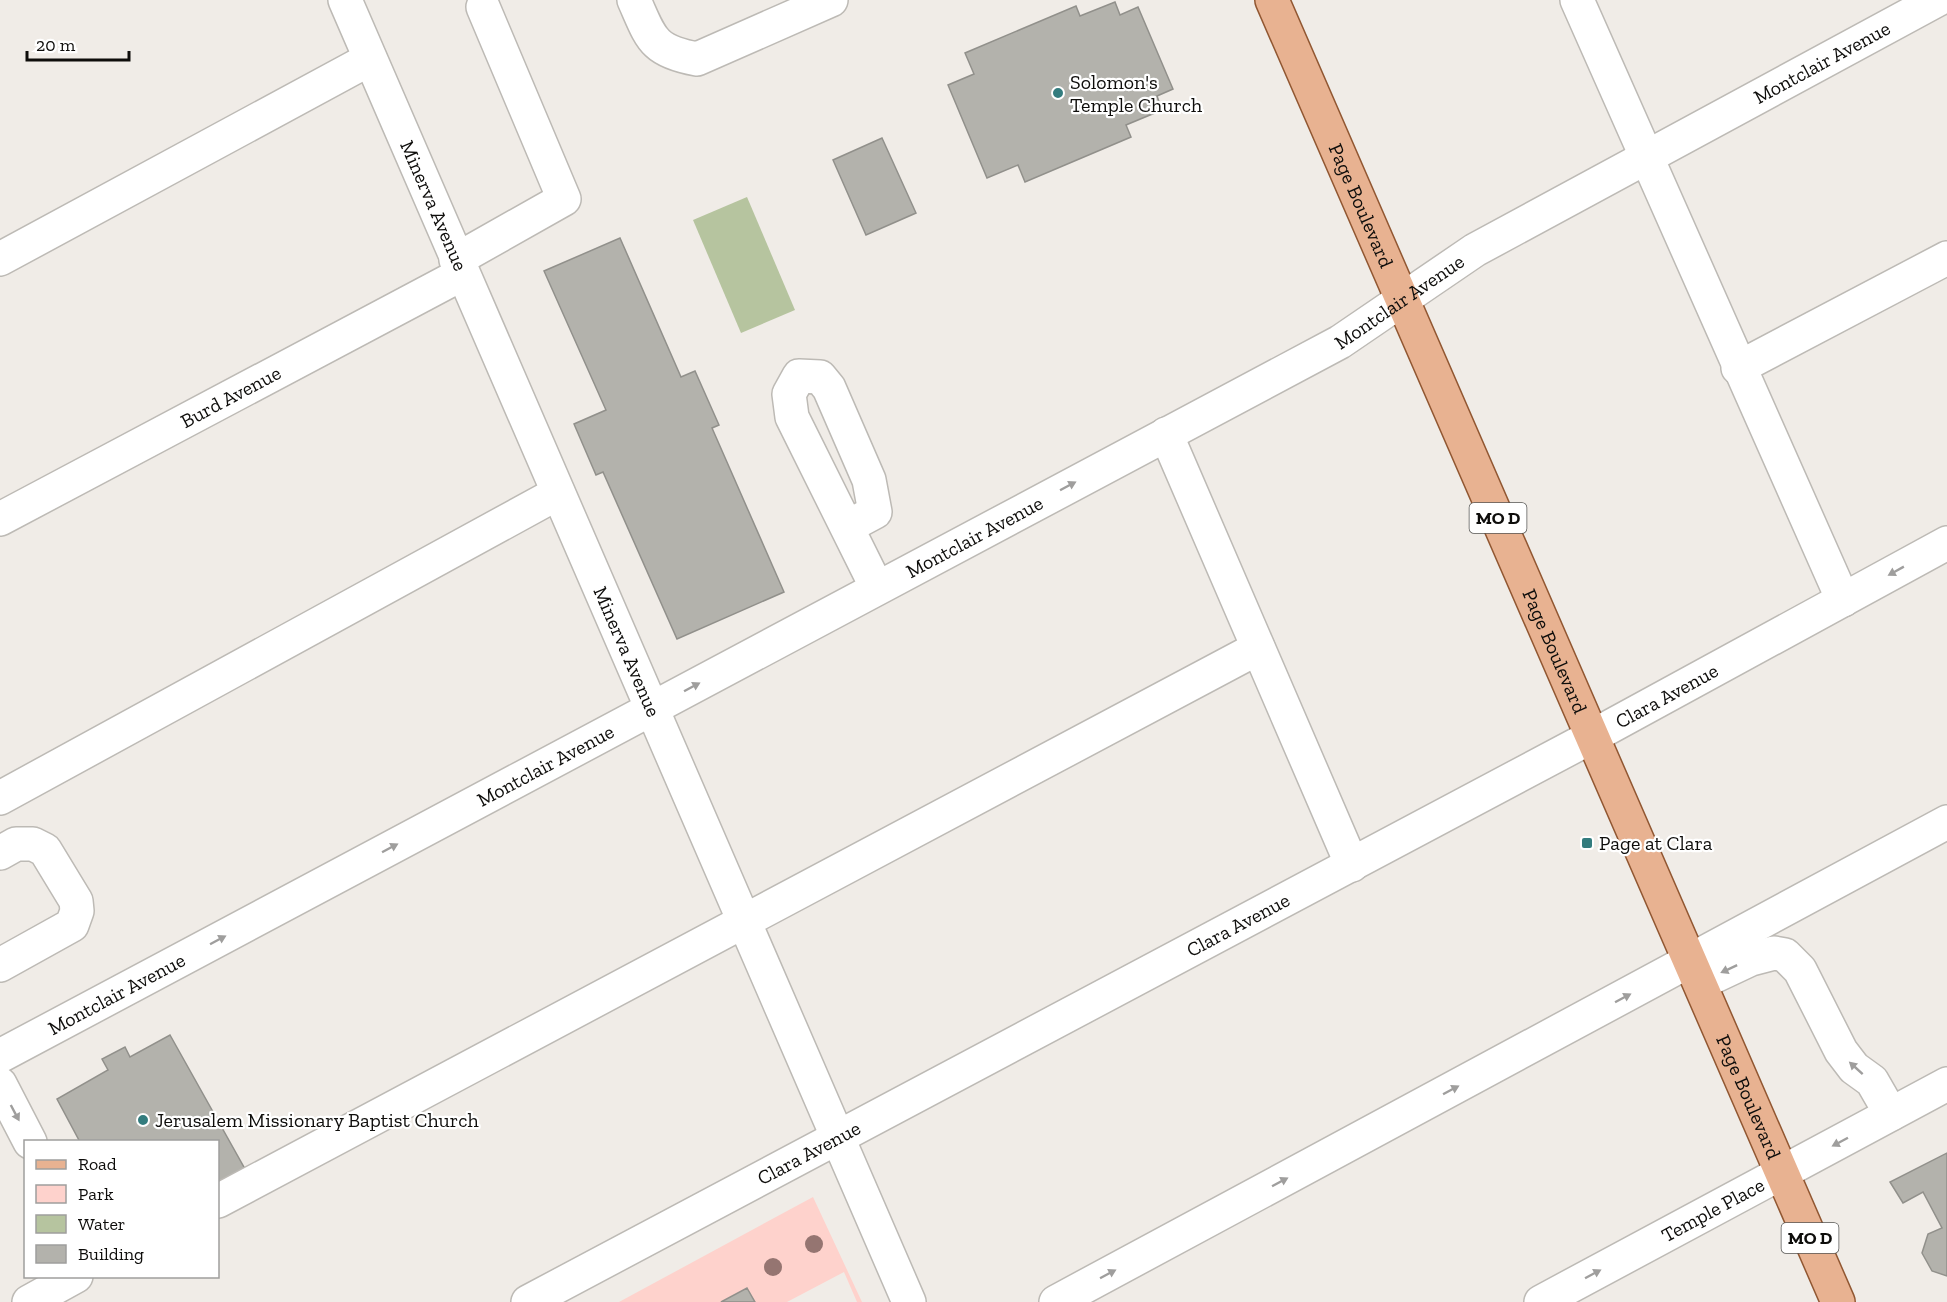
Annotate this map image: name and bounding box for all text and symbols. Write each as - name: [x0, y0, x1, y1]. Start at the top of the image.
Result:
- street label: Montclair Avenue: [1749, 16, 1894, 109]
- scale bar: [27, 24, 129, 62]
- text: 20 m: [36, 34, 76, 56]
- place label: Solomon's Temple Church: [1070, 70, 1203, 117]
- marker: Solomon's Temple Church: [1051, 86, 1065, 100]
- street label: Minerva Avenue: [395, 137, 473, 274]
- street label: Page Boulevard: [1324, 140, 1399, 271]
- street label: Montclair Avenue: [1330, 249, 1469, 354]
- street label: Burd Avenue: [176, 360, 285, 433]
- one-way arrow: [1059, 482, 1077, 492]
- street label: Montclair Avenue: [902, 491, 1047, 583]
- road number: MO D: [1470, 503, 1526, 533]
- one-way arrow: [1887, 566, 1904, 576]
- street label: Minerva Avenue: [588, 583, 666, 720]
- street label: Page Boulevard: [1518, 585, 1593, 717]
- street label: Clara Avenue: [1611, 658, 1722, 733]
- one-way arrow: [683, 682, 701, 692]
- street label: Montclair Avenue: [473, 719, 618, 812]
- place label: Page at Clara: [1599, 831, 1713, 855]
- marker: Page at Clara: [1580, 836, 1594, 850]
- one-way arrow: [382, 843, 399, 853]
- street label: Clara Avenue: [1182, 887, 1294, 962]
- one-way arrow: [210, 935, 227, 945]
- street label: Montclair Avenue: [44, 948, 189, 1040]
- one-way arrow: [1720, 965, 1737, 974]
- one-way arrow: [1615, 993, 1632, 1003]
- street label: Page Boulevard: [1711, 1031, 1786, 1163]
- one-way arrow: [1849, 1061, 1864, 1075]
- one-way arrow: [1443, 1085, 1460, 1095]
- one-way arrow: [10, 1104, 20, 1121]
- place label: Jerusalem Missionary Baptist Church: [155, 1108, 479, 1132]
- marker: Jerusalem Missionary Baptist Church: [136, 1113, 150, 1127]
- street label: Clara Avenue: [753, 1116, 864, 1190]
- one-way arrow: [1831, 1137, 1848, 1147]
- legend: [24, 1140, 219, 1278]
- text: Road: [78, 1153, 117, 1175]
- street label: Temple Place: [1657, 1172, 1768, 1247]
- one-way arrow: [1271, 1177, 1288, 1187]
- text: Park: [78, 1183, 114, 1205]
- text: Water: [78, 1213, 125, 1235]
- road number: MO D: [1782, 1223, 1838, 1253]
- text: Building: [78, 1243, 144, 1265]
- one-way arrow: [1100, 1269, 1117, 1279]
- one-way arrow: [1585, 1269, 1602, 1279]

